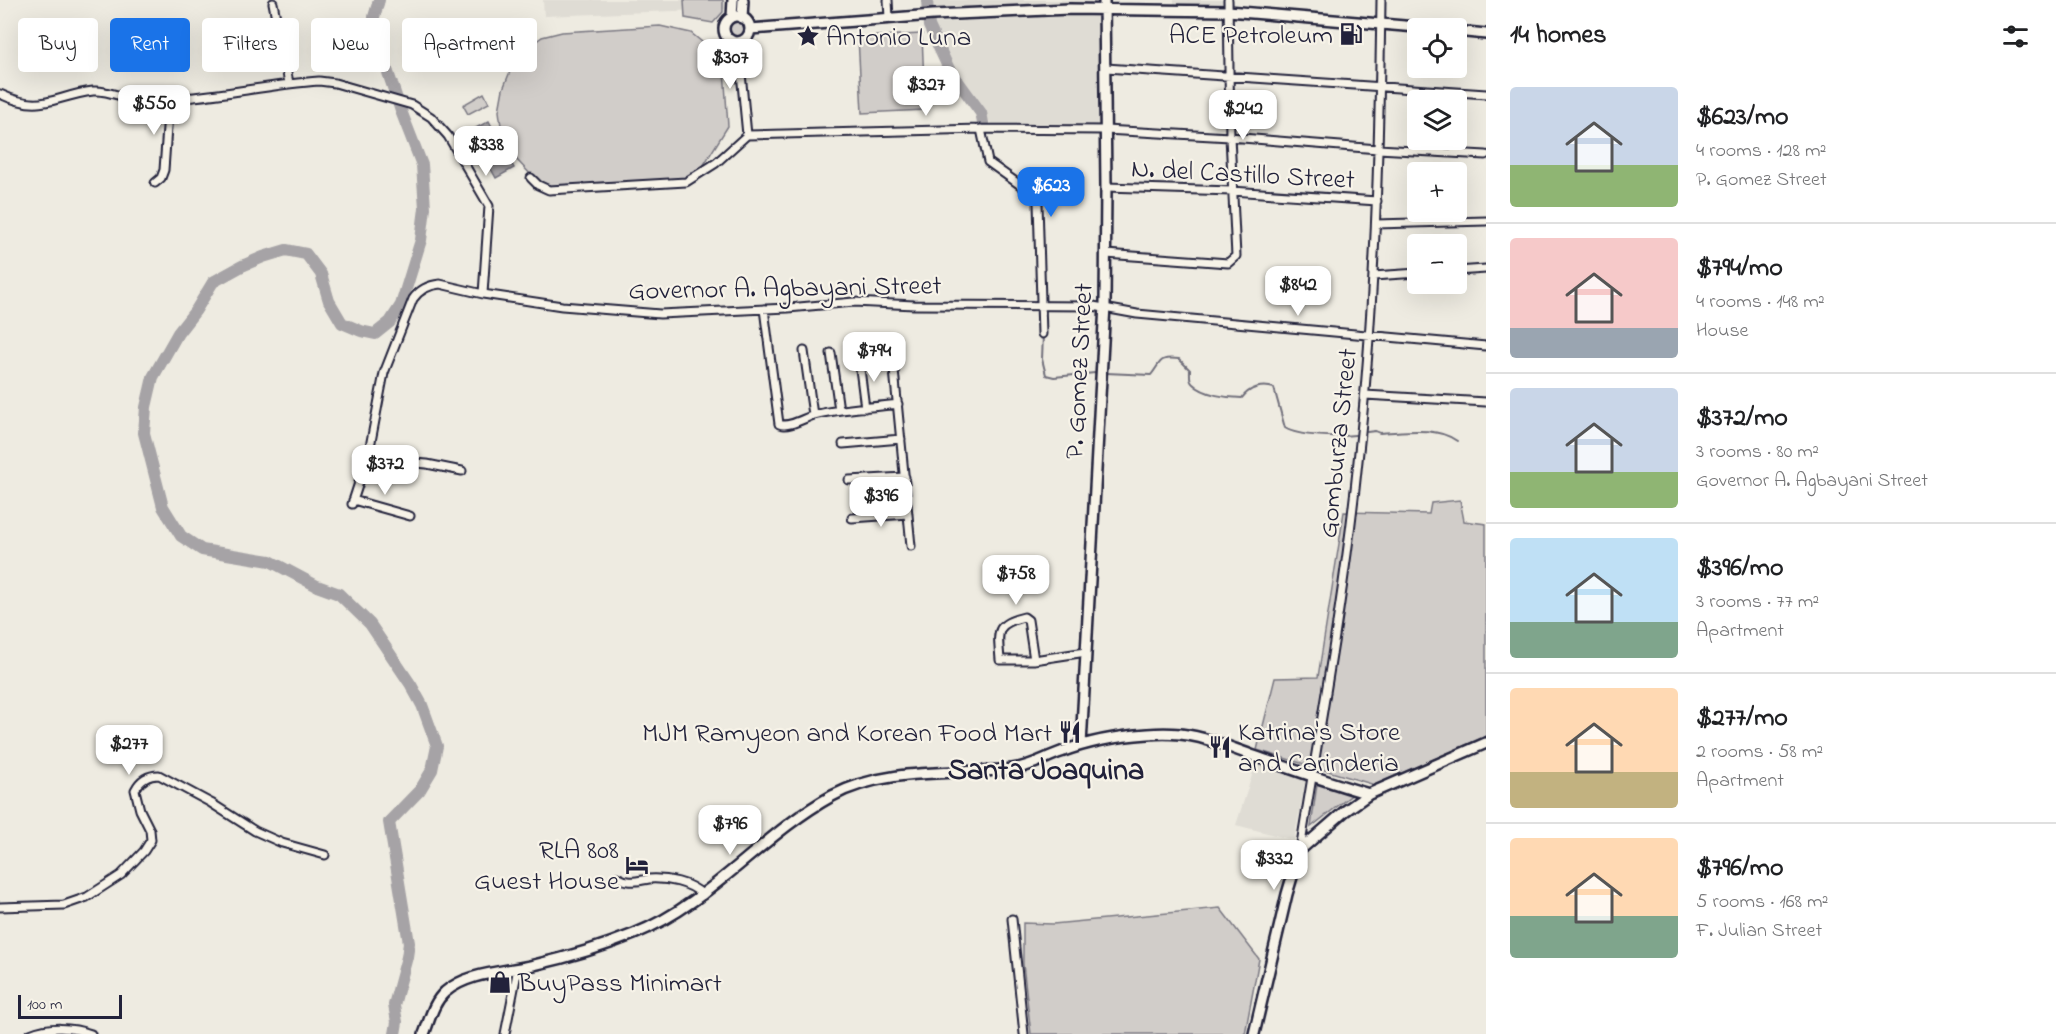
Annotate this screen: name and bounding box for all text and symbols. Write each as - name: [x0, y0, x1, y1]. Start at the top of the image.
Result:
- place label: ACE Petroleum: [1169, 17, 1333, 56]
- text: 14 homes: [1510, 17, 1606, 55]
- chip: Buy: [18, 18, 98, 72]
- chip: Rent: [110, 18, 190, 72]
- chip: Filters: [202, 18, 299, 72]
- chip: New: [311, 18, 390, 72]
- chip: Apartment: [402, 18, 537, 72]
- map controls: [1407, 18, 1467, 294]
- button: locate: [1407, 18, 1467, 78]
- place label: Antonio Luna: [826, 19, 971, 58]
- icon: filters: [1999, 20, 2032, 53]
- fuel station icon: ACE Petroleum: [1338, 21, 1364, 47]
- place icon: Antonio Luna: [795, 23, 821, 49]
- pin: $307: [694, 39, 766, 90]
- text: $307: [711, 44, 749, 73]
- pin: $327: [890, 66, 962, 117]
- text: $327: [907, 71, 945, 100]
- pin: $550: [118, 85, 190, 136]
- text: $550: [132, 90, 176, 119]
- pin: $242: [1207, 90, 1279, 141]
- button: layers: [1407, 90, 1467, 150]
- text: $242: [1223, 95, 1263, 124]
- text: $623/mo: [1696, 99, 1789, 137]
- icon: home: [1558, 111, 1630, 183]
- pin: $338: [450, 126, 522, 177]
- text: $338: [468, 131, 504, 160]
- text: 4 rooms · 128 m²: [1696, 137, 1826, 166]
- street label: N. del Castillo Street: [1130, 150, 1356, 201]
- button: +: [1407, 162, 1467, 222]
- text: P. Gomez Street: [1696, 166, 1827, 195]
- pin: $623: [1015, 167, 1087, 218]
- text: $623: [1031, 172, 1071, 201]
- button: −: [1407, 234, 1467, 294]
- text: $794/mo: [1696, 250, 1783, 288]
- icon: home: [1558, 262, 1630, 334]
- pin: $842: [1262, 266, 1334, 317]
- street label: Governor A. Agbayani Street: [628, 267, 942, 312]
- text: $842: [1279, 271, 1317, 300]
- street label: P. Gomez Street: [1056, 282, 1105, 460]
- text: 4 rooms · 148 m²: [1696, 288, 1825, 317]
- text: House: [1696, 317, 1749, 346]
- pin: $794: [838, 332, 910, 383]
- text: $794: [857, 337, 891, 366]
- street label: Gomburza Street: [1310, 346, 1369, 540]
- text: $372/mo: [1696, 400, 1788, 438]
- icon: home: [1558, 412, 1630, 484]
- text: 3 rooms · 80 m²: [1696, 438, 1819, 467]
- pin: $372: [349, 445, 421, 496]
- text: $372: [366, 450, 404, 479]
- text: Governor A. Agbayani Street: [1696, 467, 1928, 496]
- pin: $396: [845, 477, 917, 528]
- text: $396: [863, 482, 899, 511]
- text: $396/mo: [1696, 550, 1784, 588]
- pin: $758: [980, 555, 1052, 606]
- text: $758: [996, 560, 1036, 589]
- icon: home: [1558, 562, 1630, 634]
- text: 3 rooms · 77 m²: [1696, 588, 1819, 617]
- text: Apartment: [1696, 617, 1784, 646]
- text: $277/mo: [1696, 700, 1788, 738]
- icon: home: [1558, 712, 1630, 784]
- place label: Katrina's Store and Carinderia: [1238, 714, 1401, 784]
- place label: MJM Ramyeon and Korean Food Mart: [642, 715, 1052, 754]
- restaurant icon: MJM Ramyeon and Korean Food Mart: [1057, 719, 1083, 745]
- pin: $277: [93, 725, 165, 776]
- text: $277: [110, 730, 148, 759]
- restaurant icon: Katrina's Store and Carinderia: [1207, 734, 1233, 760]
- text: 2 rooms · 58 m²: [1696, 738, 1823, 767]
- district label: Santa Joaquina: [948, 750, 1144, 794]
- text: Apartment: [1696, 767, 1784, 796]
- pin: $796: [694, 805, 766, 856]
- text: $796: [712, 810, 748, 839]
- place label: RLA 808 Guest House: [474, 832, 620, 902]
- pin: $332: [1238, 840, 1310, 891]
- text: $332: [1255, 845, 1293, 874]
- text: $796/mo: [1696, 850, 1783, 888]
- hotel icon: RLA 808 Guest House: [624, 852, 650, 878]
- icon: home: [1558, 862, 1630, 934]
- text: 5 rooms · 168 m²: [1696, 888, 1829, 917]
- text: F. Julian Street: [1696, 917, 1822, 946]
- place label: BuyPass Minimart: [517, 965, 722, 1004]
- shop icon: BuyPass Minimart: [487, 969, 513, 995]
- scale bar: [18, 992, 122, 1020]
- text: 100 m: [27, 993, 62, 1017]

